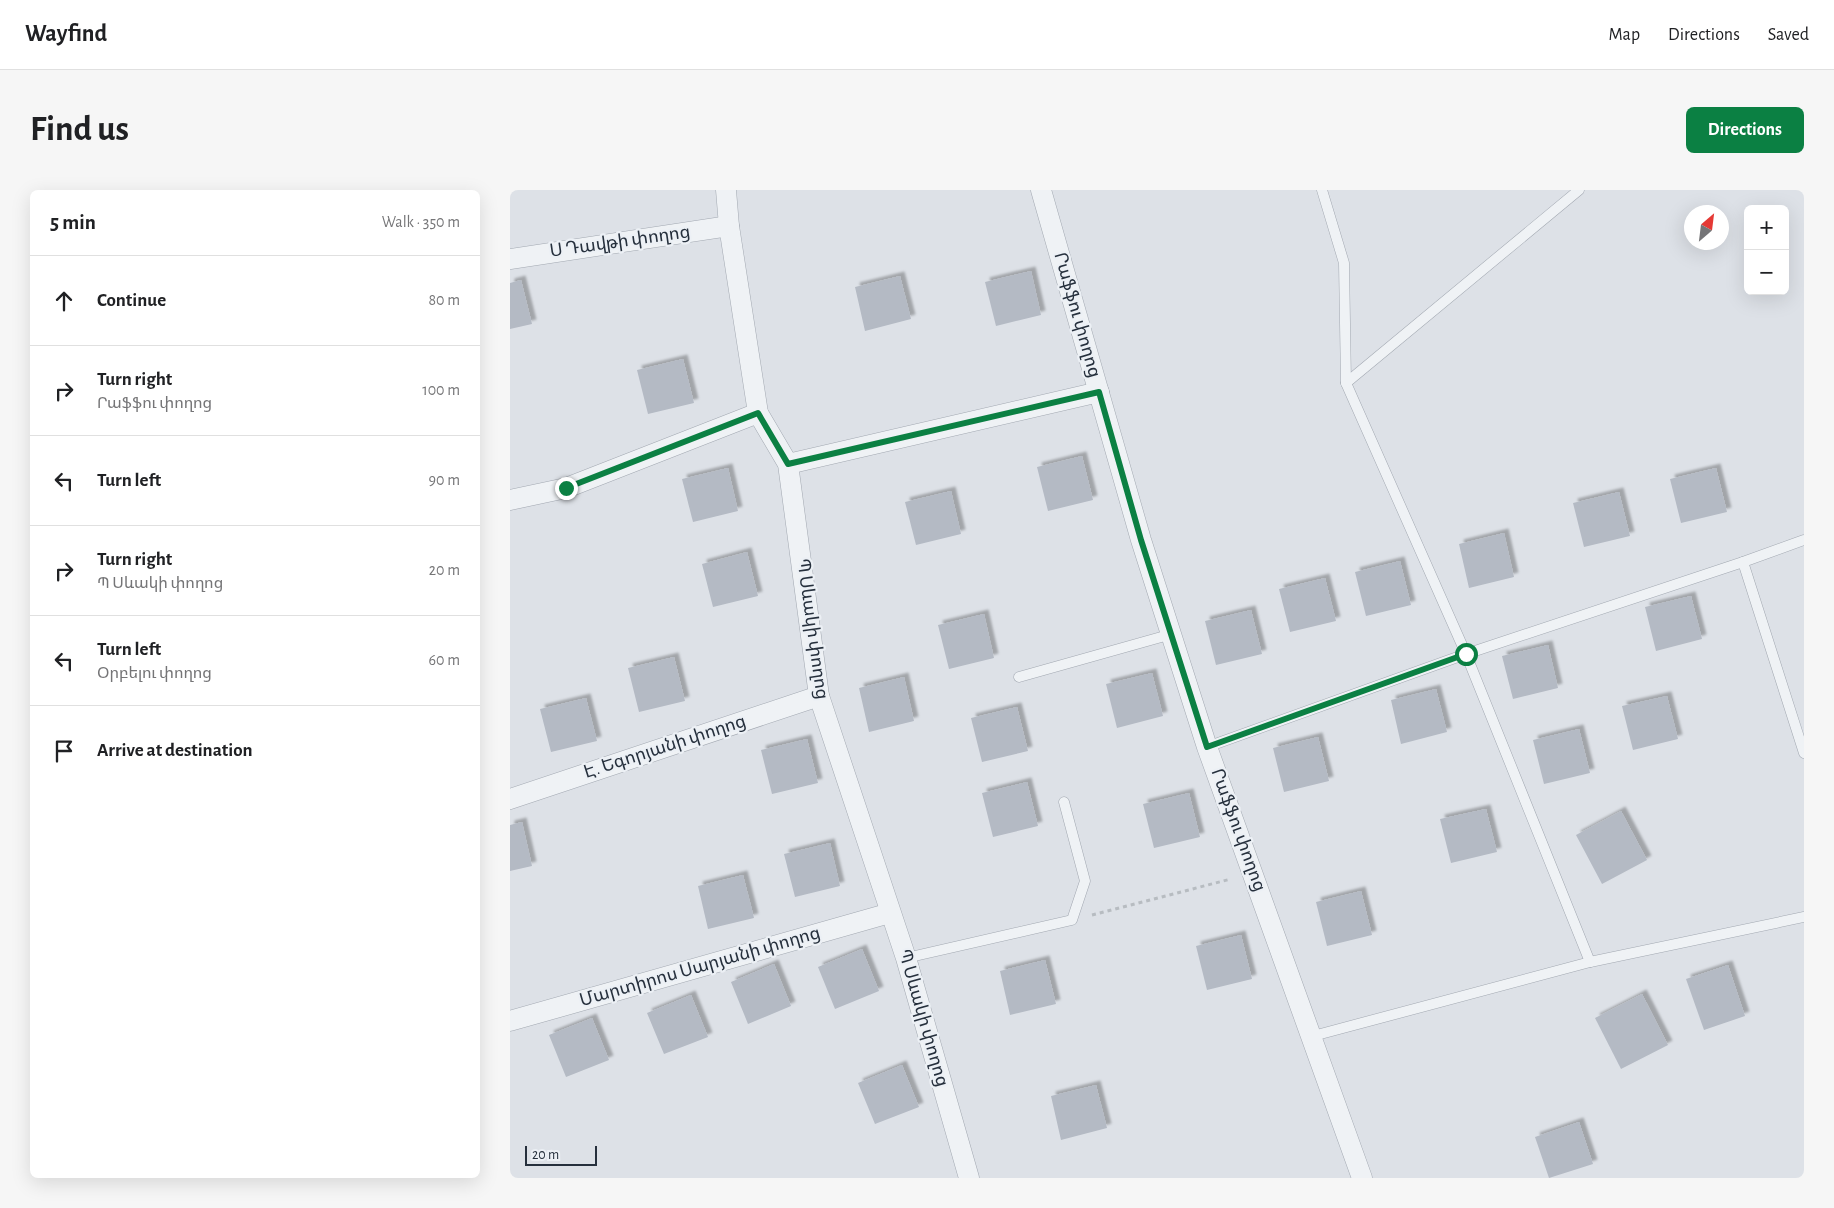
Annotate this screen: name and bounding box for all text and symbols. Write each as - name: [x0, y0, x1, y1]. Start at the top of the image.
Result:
- text: Wayfind: [25, 22, 107, 46]
- text: Map: [1609, 26, 1640, 44]
- text: Directions: [1668, 26, 1740, 44]
- text: Saved: [1768, 26, 1809, 44]
- button: Directions: [1686, 107, 1804, 153]
- text: Find us: [30, 112, 129, 147]
- north arrow: [1684, 205, 1729, 250]
- map controls: [1744, 205, 1789, 295]
- button: +: [1744, 205, 1789, 250]
- text: 5 min: [50, 212, 96, 233]
- text: Walk · 350 m: [382, 214, 460, 230]
- street label: Ս Դավթի փողոց: [549, 223, 691, 261]
- street label: Րաֆֆու փողոց: [1051, 250, 1103, 380]
- button: −: [1744, 250, 1789, 295]
- icon: ahead: [50, 287, 78, 315]
- text: Continue: [97, 291, 166, 310]
- text: 80 m: [429, 292, 460, 308]
- text: Turn right: [97, 370, 172, 389]
- icon: right: [50, 377, 78, 405]
- text: 100 m: [422, 382, 460, 398]
- text: Րաֆֆու փողոց: [97, 395, 212, 411]
- icon: left: [50, 467, 78, 495]
- text: Turn left: [97, 471, 161, 490]
- text: 90 m: [429, 472, 460, 488]
- route end: [555, 477, 578, 500]
- text: Turn right: [97, 550, 172, 569]
- icon: right: [50, 557, 78, 585]
- street label: Պ Սևակի փողոց: [793, 557, 831, 701]
- text: 20 m: [429, 562, 460, 578]
- text: Պ Սևակի փողոց: [97, 575, 223, 591]
- text: Turn left: [97, 640, 161, 659]
- route start: [1455, 643, 1478, 666]
- icon: left: [50, 647, 78, 675]
- text: 60 m: [429, 652, 460, 668]
- text: Օրբելու փողոց: [97, 665, 212, 681]
- street label: Է․ Եգորյանի փողոց: [582, 712, 748, 782]
- icon: arrive: [50, 737, 78, 765]
- text: Arrive at destination: [97, 741, 253, 760]
- street label: Րաֆֆու փողոց: [1207, 766, 1269, 894]
- street label: Մարտիրոս Սարյանի փողոց: [578, 924, 822, 1010]
- street label: Պ Սևակի փողոց: [895, 947, 951, 1089]
- scale bar: [525, 1143, 598, 1166]
- text: 20 m: [532, 1148, 559, 1162]

